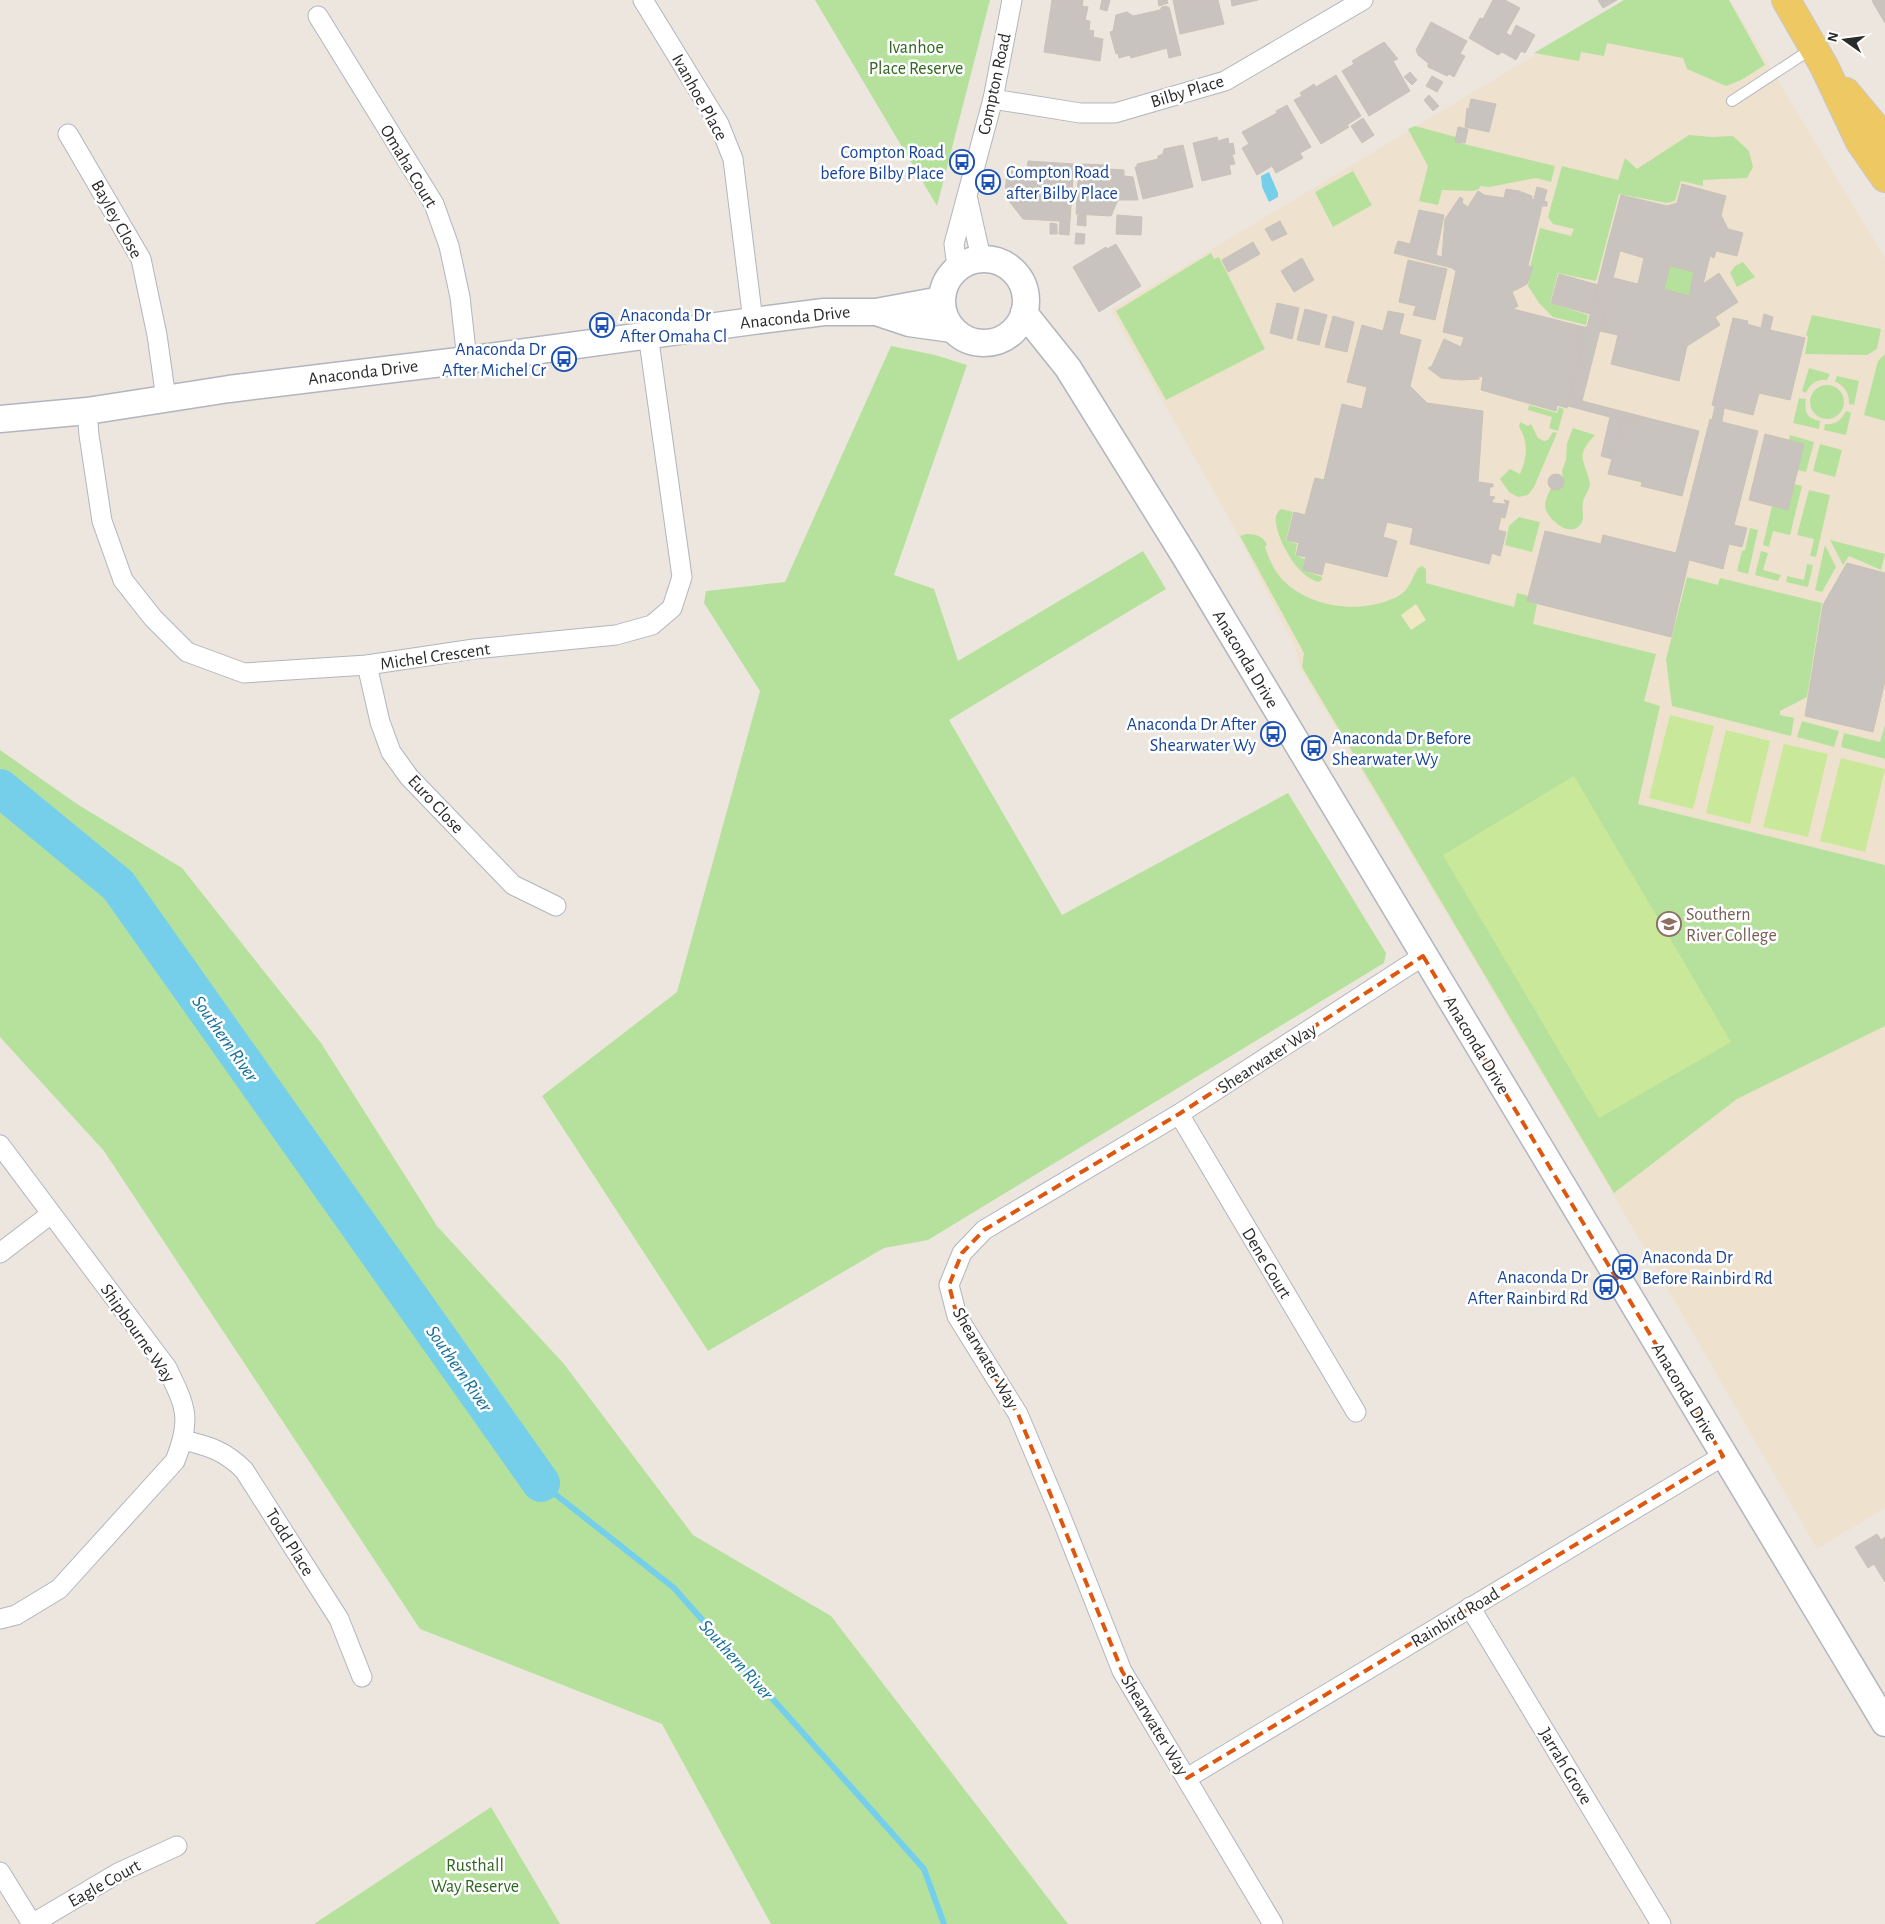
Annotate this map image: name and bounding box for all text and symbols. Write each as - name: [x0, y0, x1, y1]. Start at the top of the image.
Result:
- north arrow: [1820, 15, 1870, 65]
- text: N: [1825, 31, 1841, 44]
- street label: Compton Road: [975, 32, 1015, 137]
- park label: Ivanhoe Place Reserve: [869, 39, 963, 78]
- street label: Ivanhoe Place: [668, 51, 730, 144]
- street label: Bilby Place: [1149, 72, 1226, 112]
- street label: Omaha Court: [376, 122, 440, 211]
- place label: Compton Road before Bilby Place: [820, 144, 944, 183]
- bus stop icon: Compton Road before Bilby Place: [949, 149, 975, 175]
- place label: Compton Road after Bilby Place: [1006, 164, 1118, 203]
- bus stop icon: Compton Road after Bilby Place: [975, 169, 1001, 195]
- street label: Bayley Close: [87, 177, 145, 262]
- street label: Anaconda Drive: [739, 303, 851, 333]
- place label: Anaconda Dr After Omaha Cl: [620, 307, 727, 346]
- bus stop icon: Anaconda Dr After Omaha Cl: [589, 312, 615, 338]
- place label: Anaconda Dr After Michel Cr: [442, 341, 546, 380]
- bus stop icon: Anaconda Dr After Michel Cr: [551, 346, 577, 372]
- street label: Anaconda Drive: [307, 357, 419, 389]
- street label: Anaconda Drive: [1209, 607, 1281, 712]
- street label: Michel Crescent: [379, 640, 491, 674]
- place label: Anaconda Dr After Shearwater Wy: [1127, 716, 1256, 755]
- bus stop icon: Anaconda Dr After Shearwater Wy: [1260, 721, 1286, 747]
- place label: Anaconda Dr Before Shearwater Wy: [1332, 730, 1471, 769]
- bus stop icon: Anaconda Dr Before Shearwater Wy: [1301, 735, 1327, 761]
- street label: Euro Close: [404, 772, 467, 837]
- place label: Southern River College: [1686, 906, 1777, 945]
- school or university icon: Southern River College: [1656, 911, 1682, 937]
- water label: Southern River: [188, 992, 262, 1086]
- street label: Anaconda Drive: [1440, 993, 1512, 1098]
- street label: Shearwater Way: [1215, 1020, 1320, 1097]
- street label: Dene Court: [1238, 1225, 1294, 1302]
- place label: Anaconda Dr Before Rainbird Rd: [1642, 1249, 1773, 1288]
- bus stop icon: Anaconda Dr Before Rainbird Rd: [1612, 1254, 1638, 1280]
- place label: Anaconda Dr After Rainbird Rd: [1467, 1269, 1588, 1308]
- bus stop icon: Anaconda Dr After Rainbird Rd: [1593, 1274, 1619, 1300]
- street label: Shipbourne Way: [97, 1281, 178, 1386]
- street label: Shearwater Way: [949, 1305, 1022, 1413]
- water label: Southern River: [422, 1322, 496, 1416]
- street label: Anaconda Drive: [1648, 1340, 1720, 1445]
- street label: Todd Place: [262, 1506, 317, 1579]
- street label: Rainbird Road: [1408, 1585, 1503, 1651]
- water label: Southern River: [695, 1616, 777, 1704]
- street label: Shearwater Way: [1117, 1672, 1191, 1779]
- street label: Jarrah Grove: [1535, 1725, 1595, 1808]
- street label: Eagle Court: [65, 1857, 144, 1911]
- park label: Rusthall Way Reserve: [431, 1857, 519, 1896]

